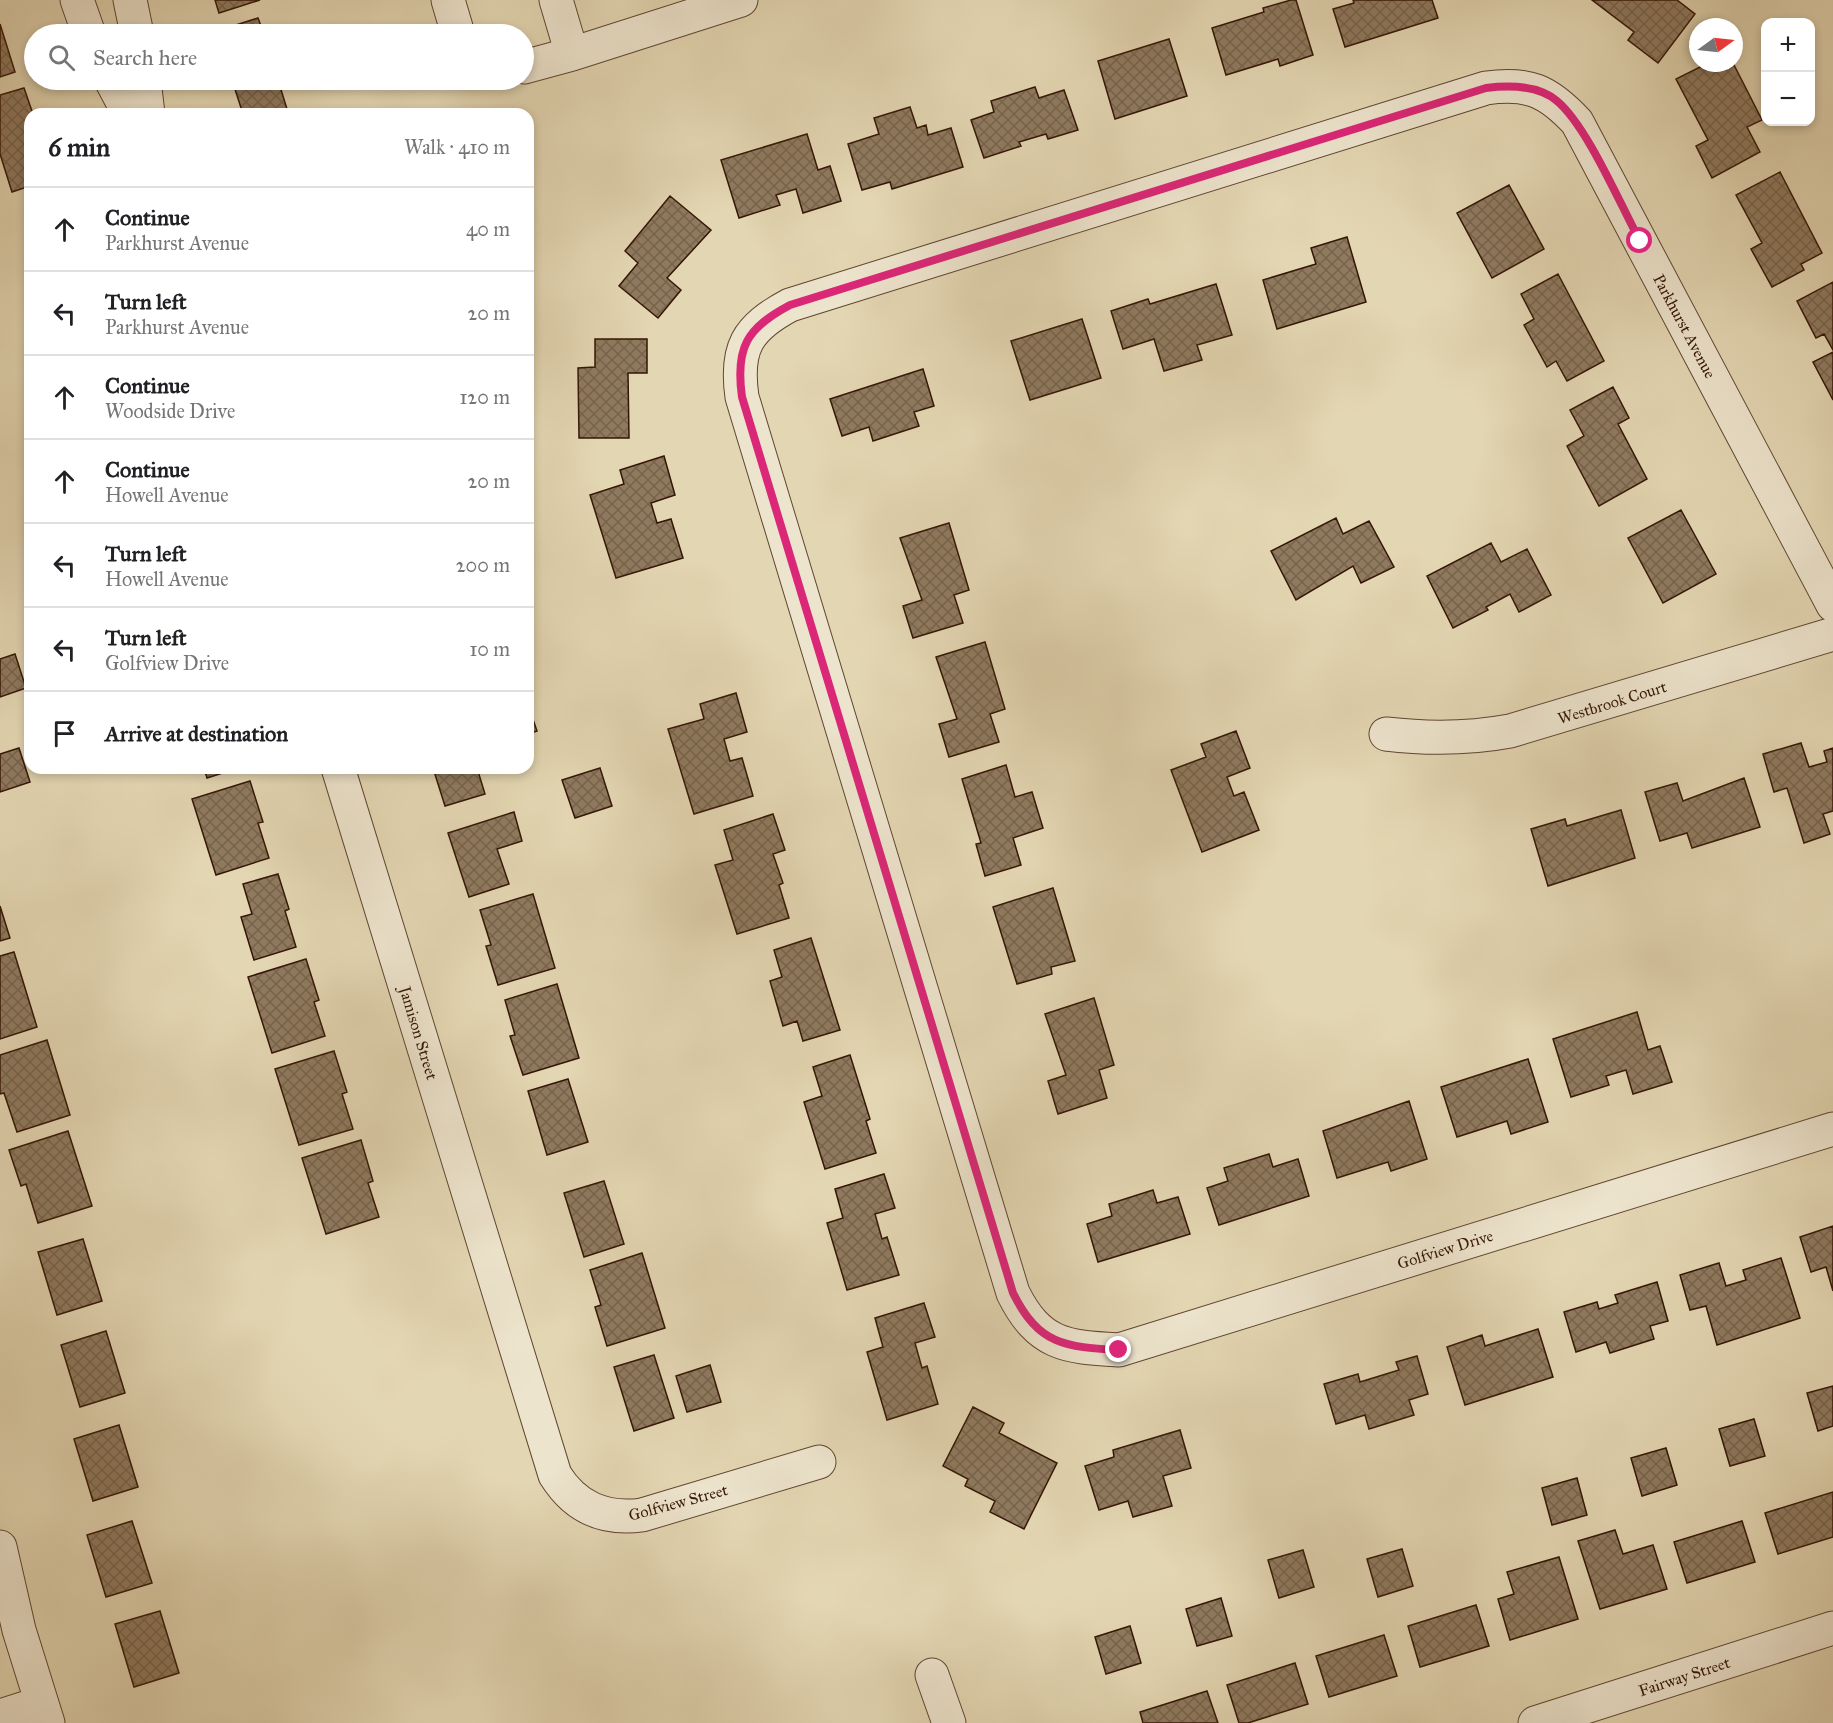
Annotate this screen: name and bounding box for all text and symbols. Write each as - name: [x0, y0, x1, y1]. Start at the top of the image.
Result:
- north arrow: [1689, 18, 1743, 72]
- map controls: [1761, 18, 1815, 126]
- button: +: [1761, 18, 1815, 72]
- search box: [24, 24, 534, 90]
- icon: search: [45, 41, 78, 74]
- text: Search here: [93, 44, 197, 71]
- button: −: [1761, 72, 1815, 126]
- text: 6 min: [48, 131, 110, 163]
- text: Walk · 410 m: [404, 135, 510, 159]
- text: Continue: [105, 204, 190, 231]
- icon: ahead: [48, 213, 81, 246]
- text: 40 m: [466, 217, 510, 241]
- route start: [1626, 227, 1652, 253]
- text: Parkhurst Avenue: [105, 231, 249, 255]
- street label: Parkhurst Avenue: [1649, 271, 1720, 382]
- text: Turn left: [105, 288, 187, 315]
- icon: left: [48, 297, 81, 330]
- text: 20 m: [467, 301, 510, 325]
- text: Parkhurst Avenue: [105, 315, 249, 339]
- text: Continue: [105, 372, 190, 399]
- icon: ahead: [48, 381, 81, 414]
- text: 120 m: [459, 385, 510, 409]
- text: Woodside Drive: [105, 399, 235, 423]
- text: Continue: [105, 456, 190, 483]
- icon: ahead: [48, 465, 81, 498]
- text: 20 m: [467, 469, 510, 493]
- text: Howell Avenue: [105, 483, 229, 507]
- text: Turn left: [105, 540, 187, 567]
- icon: left: [48, 549, 81, 582]
- text: 200 m: [456, 553, 510, 577]
- text: Howell Avenue: [105, 567, 229, 591]
- text: Turn left: [105, 624, 187, 651]
- icon: left: [48, 633, 81, 666]
- text: 10 m: [469, 637, 510, 661]
- text: Golfview Drive: [105, 651, 229, 675]
- street label: Westbrook Court: [1555, 677, 1669, 728]
- icon: arrive: [48, 717, 81, 750]
- text: Arrive at destination: [105, 720, 288, 747]
- street label: Jamison Street: [394, 982, 442, 1083]
- street label: Golfview Drive: [1395, 1226, 1496, 1273]
- route end: [1105, 1336, 1131, 1362]
- street label: Golfview Street: [626, 1480, 730, 1525]
- street label: Fairway Street: [1636, 1653, 1733, 1700]

